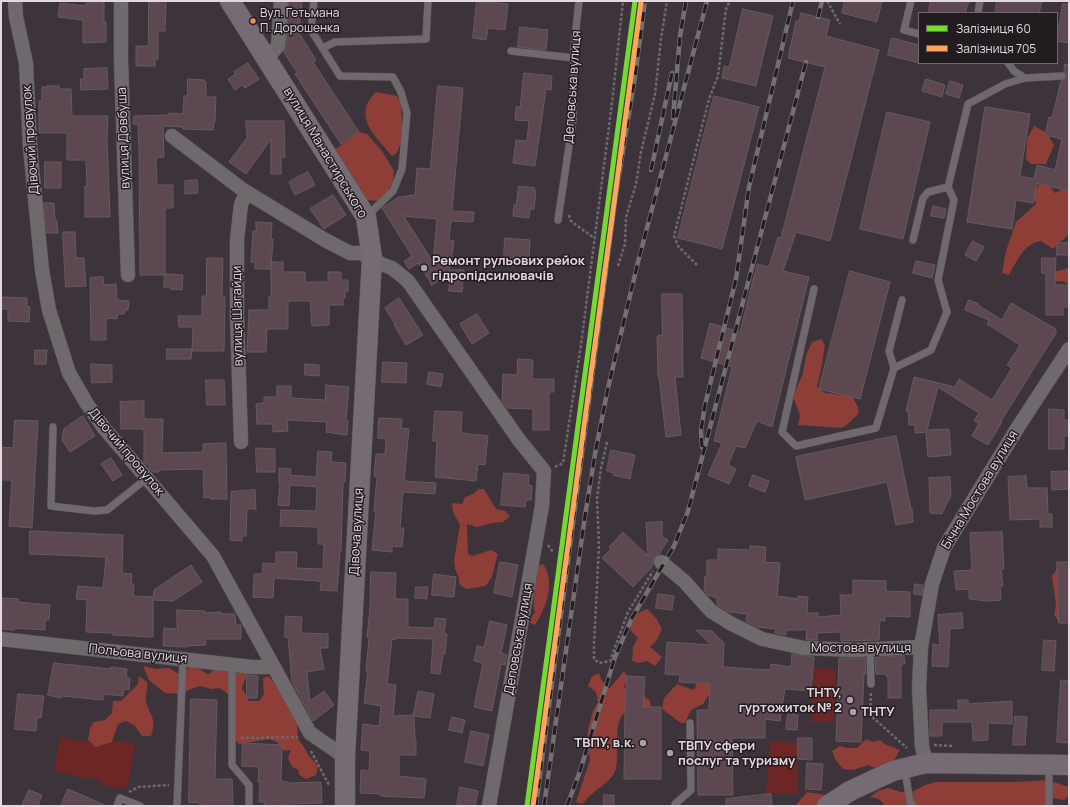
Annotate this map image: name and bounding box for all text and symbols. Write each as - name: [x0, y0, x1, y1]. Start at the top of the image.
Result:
- place label: Вул. Гетьмана П. Дорошенка: [260, 7, 340, 35]
- legend: [918, 12, 1058, 64]
- marker: Вул. Гетьмана П. Дорошенка: [248, 16, 258, 26]
- text: Залізниця 60: [956, 20, 1031, 37]
- street label: Деповська вулиця: [561, 30, 585, 144]
- text: Залізниця 705: [956, 40, 1036, 57]
- street label: Дівочий провулок: [19, 85, 43, 195]
- street label: вулиця Манастирського: [280, 85, 370, 221]
- street label: вулиця Довбуша: [114, 87, 134, 189]
- place label: Ремонт рульових рейок гідропідсилювачів: [432, 253, 585, 284]
- marker: Ремонт рульових рейок гідропідсилювачів: [419, 263, 429, 273]
- street label: вулиця Шагайди: [229, 265, 247, 367]
- street label: Дівочий провулок: [85, 405, 167, 499]
- street label: Бічна Мостова вулиця: [938, 428, 1022, 552]
- street label: Дівоча вулиця: [347, 488, 367, 576]
- street label: Деповська вулиця: [501, 582, 537, 696]
- street label: Мостова вулиця: [811, 640, 911, 656]
- street label: Польова вулиця: [88, 641, 188, 667]
- place label: ТНТУ, гуртожиток № 2: [739, 685, 842, 716]
- marker: ТНТУ, гуртожиток № 2: [845, 695, 855, 705]
- place label: ТНТУ: [861, 704, 894, 720]
- marker: ТНТУ: [848, 707, 858, 717]
- place label: ТВПУ, в.к.: [574, 735, 635, 751]
- marker: ТВПУ, в.к.: [638, 738, 648, 748]
- place label: ТВПУ сфери послуг та туризму: [678, 738, 795, 769]
- marker: ТВПУ сфери послуг та туризму: [665, 748, 675, 758]

